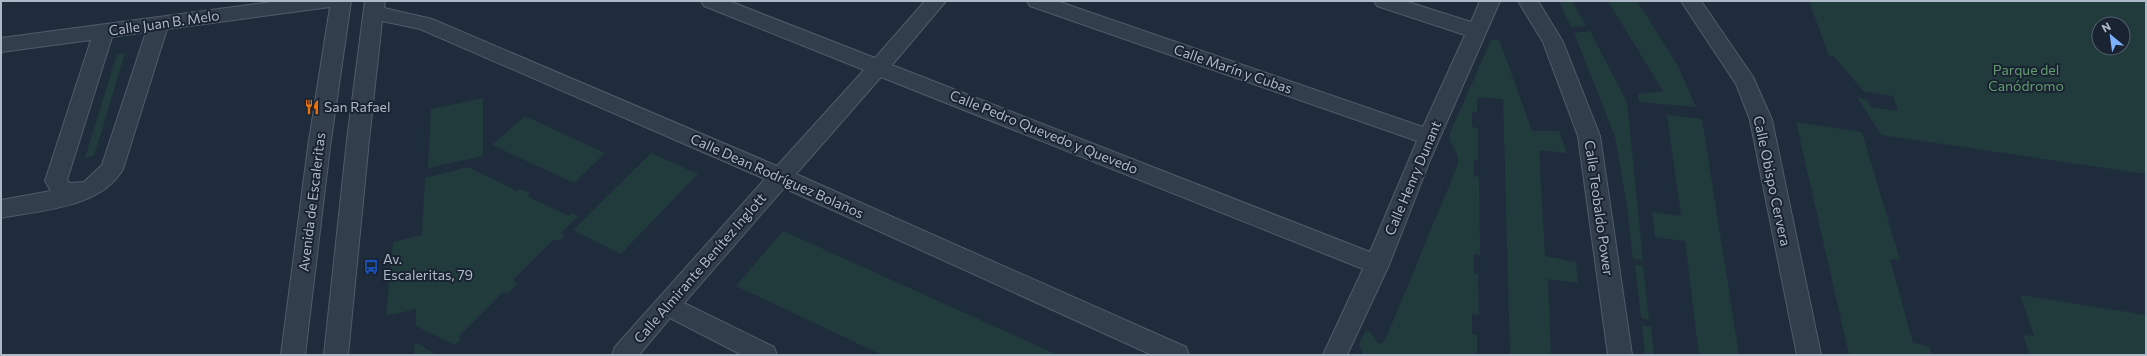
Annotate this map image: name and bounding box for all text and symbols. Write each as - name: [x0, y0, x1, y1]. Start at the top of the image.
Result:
- street label: Calle Juan B. Melo: [107, 6, 220, 39]
- north arrow: [2091, 16, 2131, 56]
- text: N: [2099, 19, 2113, 35]
- street label: Calle Marín y Cubas: [1172, 40, 1295, 97]
- park label: Parque del Canódromo: [1988, 61, 2064, 94]
- street label: Calle Pedro Quevedo y Quevedo: [948, 86, 1141, 177]
- restaurant icon: San Rafael: [303, 98, 321, 116]
- place label: San Rafael: [324, 98, 391, 115]
- street label: Calle Obispo Cervera: [1750, 114, 1795, 248]
- street label: Calle Henry Dunant: [1381, 118, 1444, 238]
- street label: Calle Dean Rodríguez Bolaños: [688, 130, 866, 221]
- street label: Avenida de Escaleritas: [295, 132, 328, 272]
- street label: Calle Teobaldo Power: [1582, 139, 1617, 277]
- street label: Calle Almirante Benítez Inglott: [630, 189, 770, 346]
- place label: Av. Escaleritas, 79: [383, 250, 473, 283]
- bus stop icon: Av. Escaleritas, 79: [362, 258, 380, 276]

